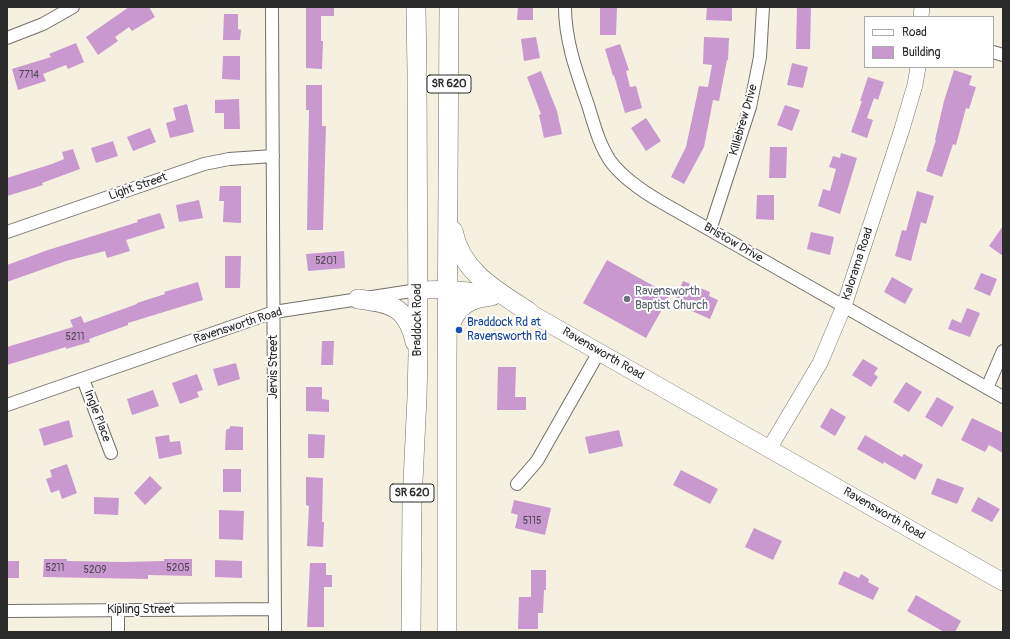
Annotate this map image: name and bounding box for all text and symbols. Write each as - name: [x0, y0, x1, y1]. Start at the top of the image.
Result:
- legend: [864, 16, 994, 68]
- text: Road: [902, 25, 927, 40]
- text: Building: [902, 45, 941, 60]
- house number: 7714: [19, 69, 39, 81]
- road number: SR 620: [427, 75, 471, 93]
- street label: Killebrew Drive: [727, 83, 761, 157]
- street label: Light Street: [107, 170, 169, 204]
- street label: Bristow Drive: [701, 220, 765, 266]
- street label: Kalorama Road: [839, 226, 877, 302]
- house number: 5201: [315, 255, 337, 267]
- street label: Braddock Road: [411, 283, 425, 357]
- place label: Ravensworth Baptist Church: [635, 285, 708, 313]
- marker: Ravensworth Baptist Church: [622, 294, 632, 304]
- street label: Ravensworth Road: [192, 305, 284, 347]
- place label: Braddock Rd at Ravensworth Rd: [467, 316, 547, 344]
- marker: Braddock Rd at Ravensworth Rd: [454, 325, 464, 335]
- street label: Ravensworth Road: [559, 325, 647, 383]
- house number: 5211: [66, 331, 84, 343]
- street label: Jervis Street: [267, 335, 281, 399]
- street label: Ingle Place: [80, 388, 114, 444]
- road number: SR 620: [390, 484, 434, 502]
- street label: Ravensworth Road: [840, 485, 928, 543]
- house number: 5115: [523, 515, 541, 527]
- house number: 5211: [46, 562, 64, 574]
- house number: 5205: [166, 562, 190, 574]
- house number: 5209: [84, 564, 106, 576]
- street label: Kipling Street: [107, 603, 175, 617]

